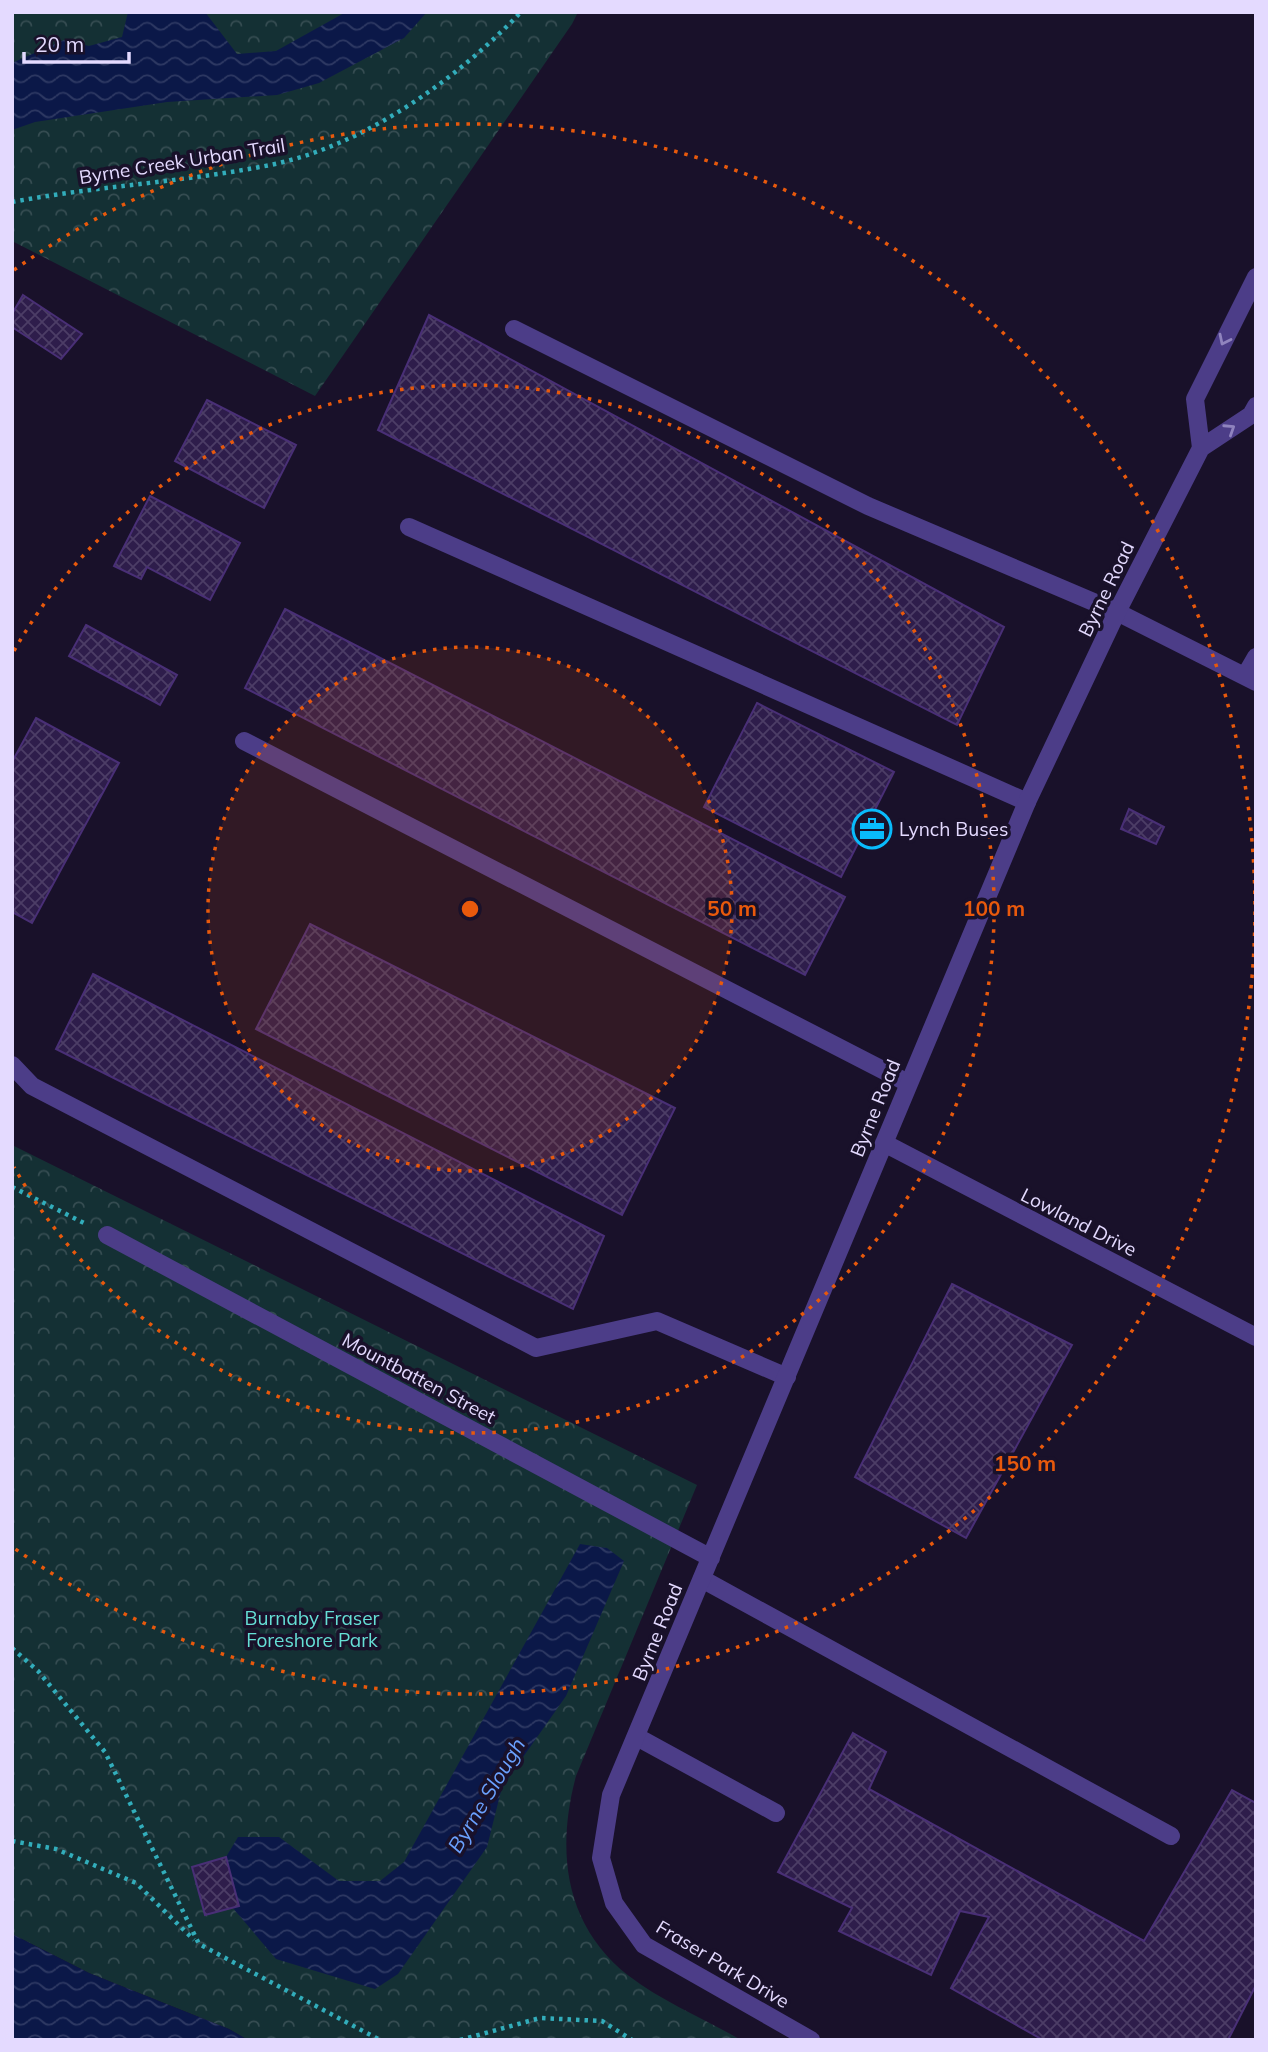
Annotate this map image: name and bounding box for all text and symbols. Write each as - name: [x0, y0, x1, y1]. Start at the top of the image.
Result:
- scale bar: [24, 21, 130, 65]
- text: 20 m: [35, 31, 84, 57]
- street label: Byrne Creek Urban Trail: [77, 133, 287, 189]
- one-way arrow: [1219, 333, 1233, 345]
- one-way arrow: [1222, 424, 1235, 437]
- street label: Byrne Road: [1073, 537, 1139, 641]
- office icon: Lynch Buses: [851, 808, 893, 850]
- place label: Lynch Buses: [899, 817, 1008, 841]
- text: 50 m: [707, 895, 757, 921]
- text: 100 m: [963, 895, 1025, 921]
- centre of rings: [458, 897, 482, 921]
- street label: Byrne Road: [845, 1056, 905, 1160]
- street label: Lowland Drive: [1017, 1183, 1141, 1261]
- street label: Mountbatten Street: [338, 1327, 500, 1429]
- text: 150 m: [994, 1450, 1056, 1476]
- street label: Byrne Road: [627, 1580, 687, 1684]
- park label: Burnaby Fraser Foreshore Park: [245, 1606, 380, 1652]
- water label: Byrne Slough: [442, 1733, 530, 1857]
- street label: Fraser Park Drive: [652, 1915, 794, 2013]

